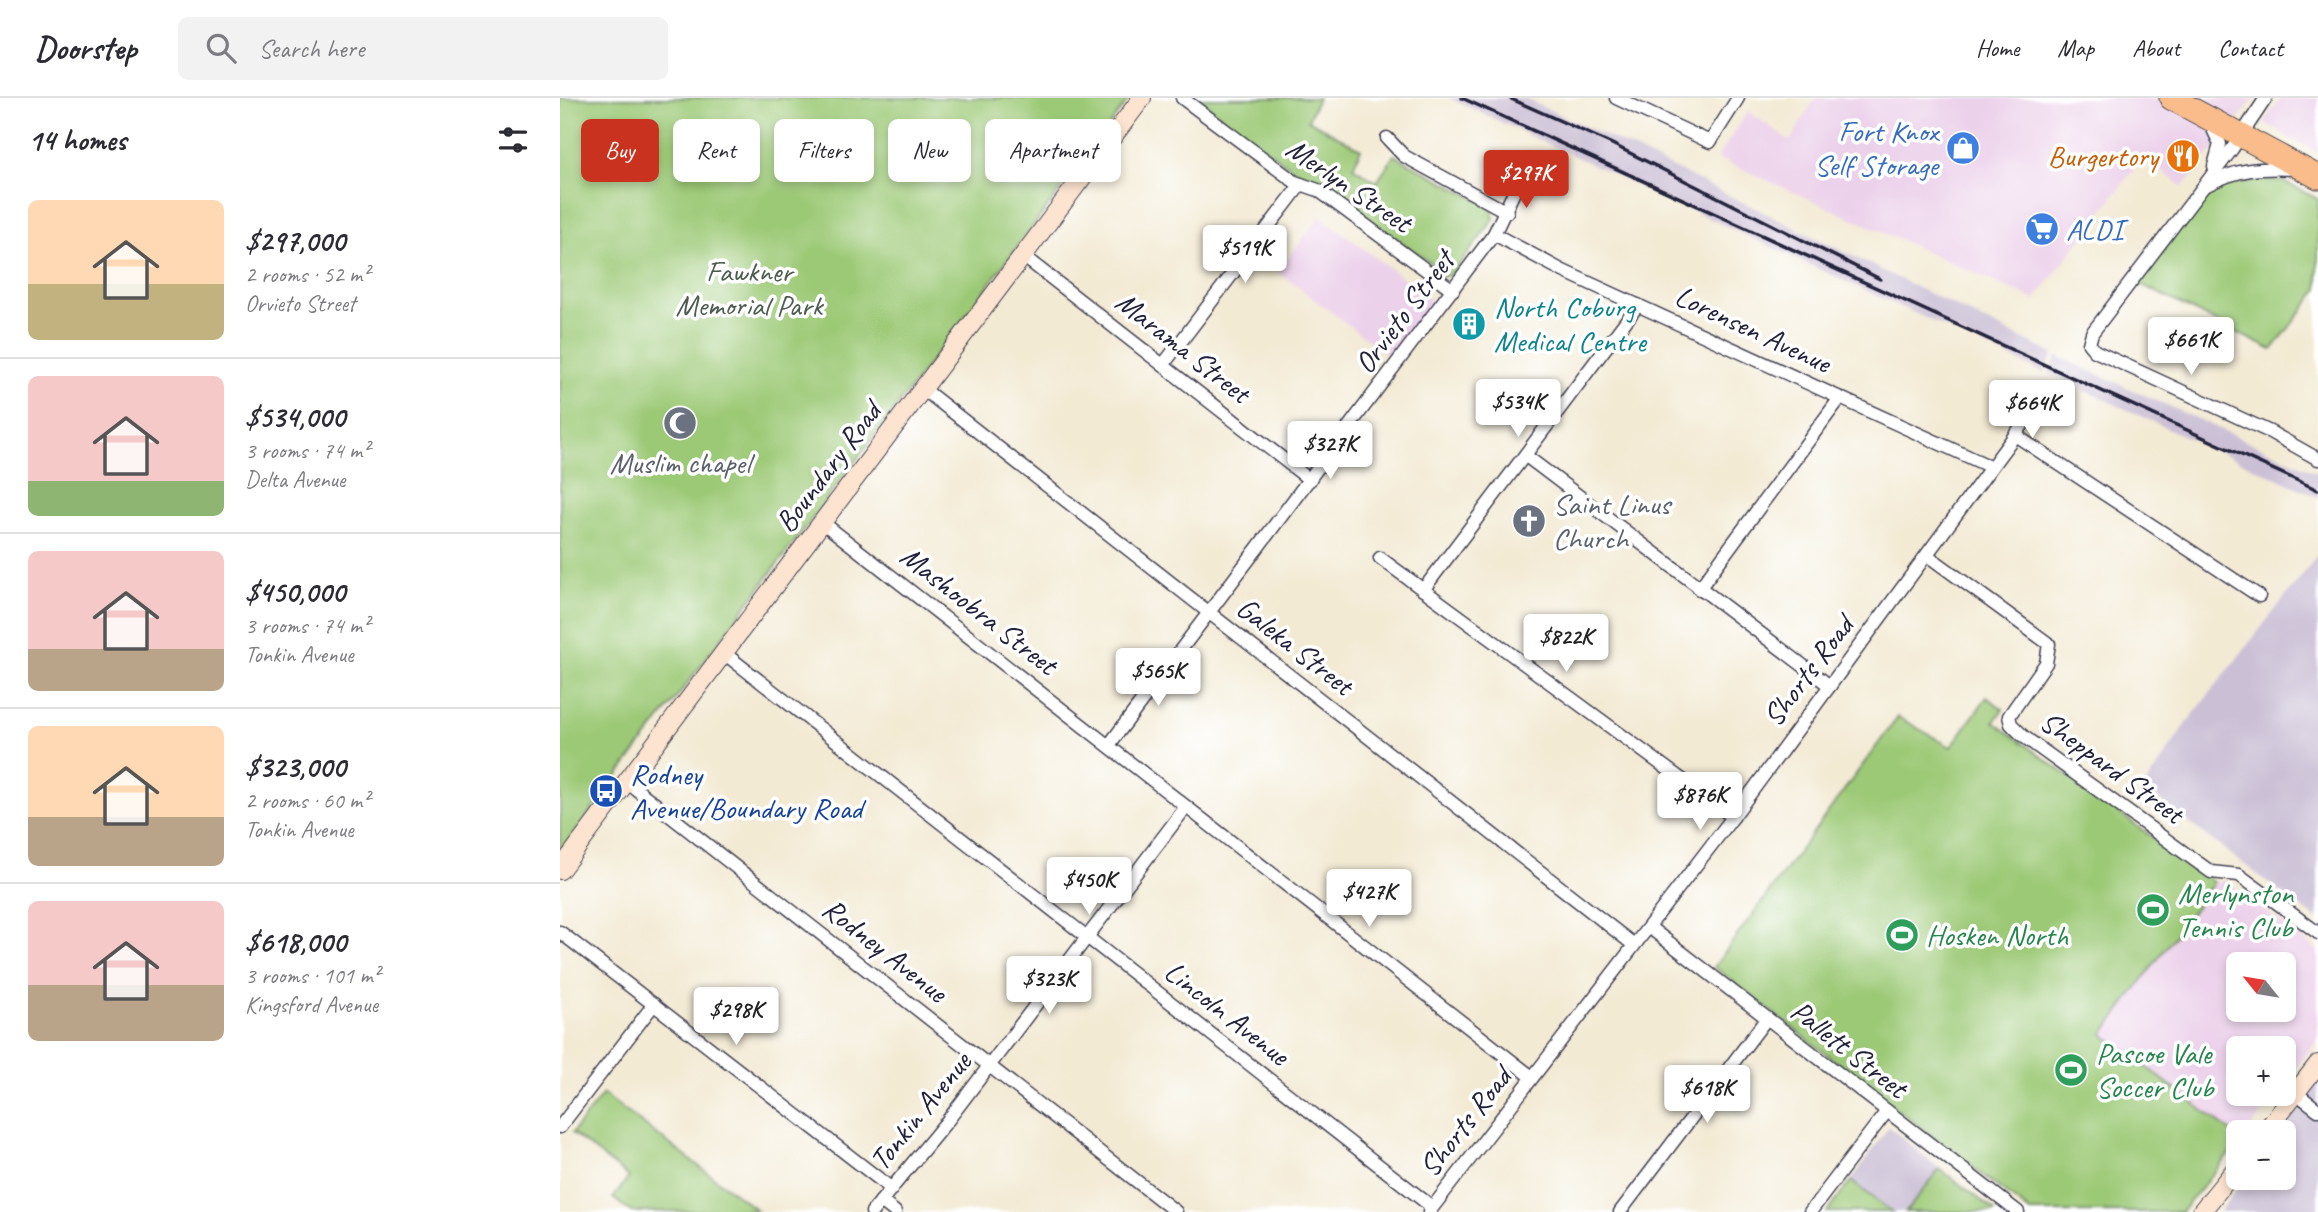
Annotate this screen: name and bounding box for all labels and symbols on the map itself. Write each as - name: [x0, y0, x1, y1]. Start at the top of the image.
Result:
- place label: Fort Knox Self Storage: [1814, 112, 1941, 184]
- street label: Merlyn Street: [1279, 129, 1421, 242]
- shop icon: Fort Knox Self Storage: [1944, 129, 1982, 167]
- place label: Burgertory: [2048, 137, 2161, 175]
- restaurant icon: Burgertory: [2164, 137, 2202, 175]
- pin: $297K: [1477, 150, 1575, 210]
- supermarket icon: ALDI: [2023, 210, 2061, 248]
- place label: ALDI: [2066, 210, 2129, 248]
- pin: $519K: [1196, 226, 1294, 285]
- street label: Orvieto Street: [1345, 240, 1465, 381]
- park label: Fawkner Memorial Park: [676, 252, 824, 324]
- street label: Lorensen Avenue: [1669, 276, 1839, 383]
- street label: Marama Street: [1108, 283, 1260, 413]
- place label: North Coburg Medical Centre: [1494, 288, 1648, 360]
- building icon: North Coburg Medical Centre: [1450, 305, 1488, 343]
- pin: $661K: [2142, 317, 2240, 377]
- pin: $534K: [1469, 380, 1567, 439]
- pin: $664K: [1983, 380, 2081, 440]
- street label: Boundary Road: [767, 391, 892, 540]
- mosque icon: Muslim chapel: [661, 404, 699, 442]
- pin: $327K: [1281, 422, 1379, 481]
- place label: Muslim chapel: [610, 444, 755, 482]
- place label: Saint Linus Church: [1553, 485, 1673, 557]
- church icon: Saint Linus Church: [1510, 502, 1548, 540]
- street label: Mashoobra Street: [893, 537, 1067, 685]
- street label: Galeka Street: [1229, 589, 1363, 705]
- street label: Shorts Road: [1754, 605, 1864, 734]
- pin: $822K: [1517, 614, 1615, 674]
- pin: $565K: [1109, 648, 1207, 708]
- street label: Sheppard Street: [2033, 702, 2194, 834]
- place label: Rodney Avenue/Boundary Road: [630, 755, 866, 827]
- bus stop icon: Rodney Avenue/Boundary Road: [587, 772, 625, 810]
- pin: $876K: [1651, 772, 1749, 832]
- pin: $450K: [1040, 858, 1138, 917]
- pin: $427K: [1320, 870, 1418, 929]
- place label: Merlynston Tennis Club: [2178, 874, 2295, 946]
- street label: Rodney Avenue: [815, 890, 957, 1012]
- sports icon: Merlynston Tennis Club: [2134, 891, 2172, 929]
- sports icon: Hosken North: [1883, 916, 1921, 954]
- place label: Hosken North: [1926, 916, 2068, 954]
- street label: Lincoln Avenue: [1157, 952, 1299, 1075]
- north arrow: [2226, 952, 2296, 1022]
- pin: $323K: [1000, 956, 1098, 1016]
- pin: $298K: [687, 988, 785, 1047]
- street label: Pallett Street: [1783, 992, 1917, 1108]
- place label: Pascoe Vale Soccer Club: [2096, 1034, 2215, 1106]
- street label: Tonkin Avenue: [861, 1042, 981, 1178]
- sports icon: Pascoe Vale Soccer Club: [2052, 1051, 2090, 1089]
- street label: Shorts Road: [1411, 1056, 1522, 1184]
- pin: $618K: [1658, 1066, 1756, 1125]

